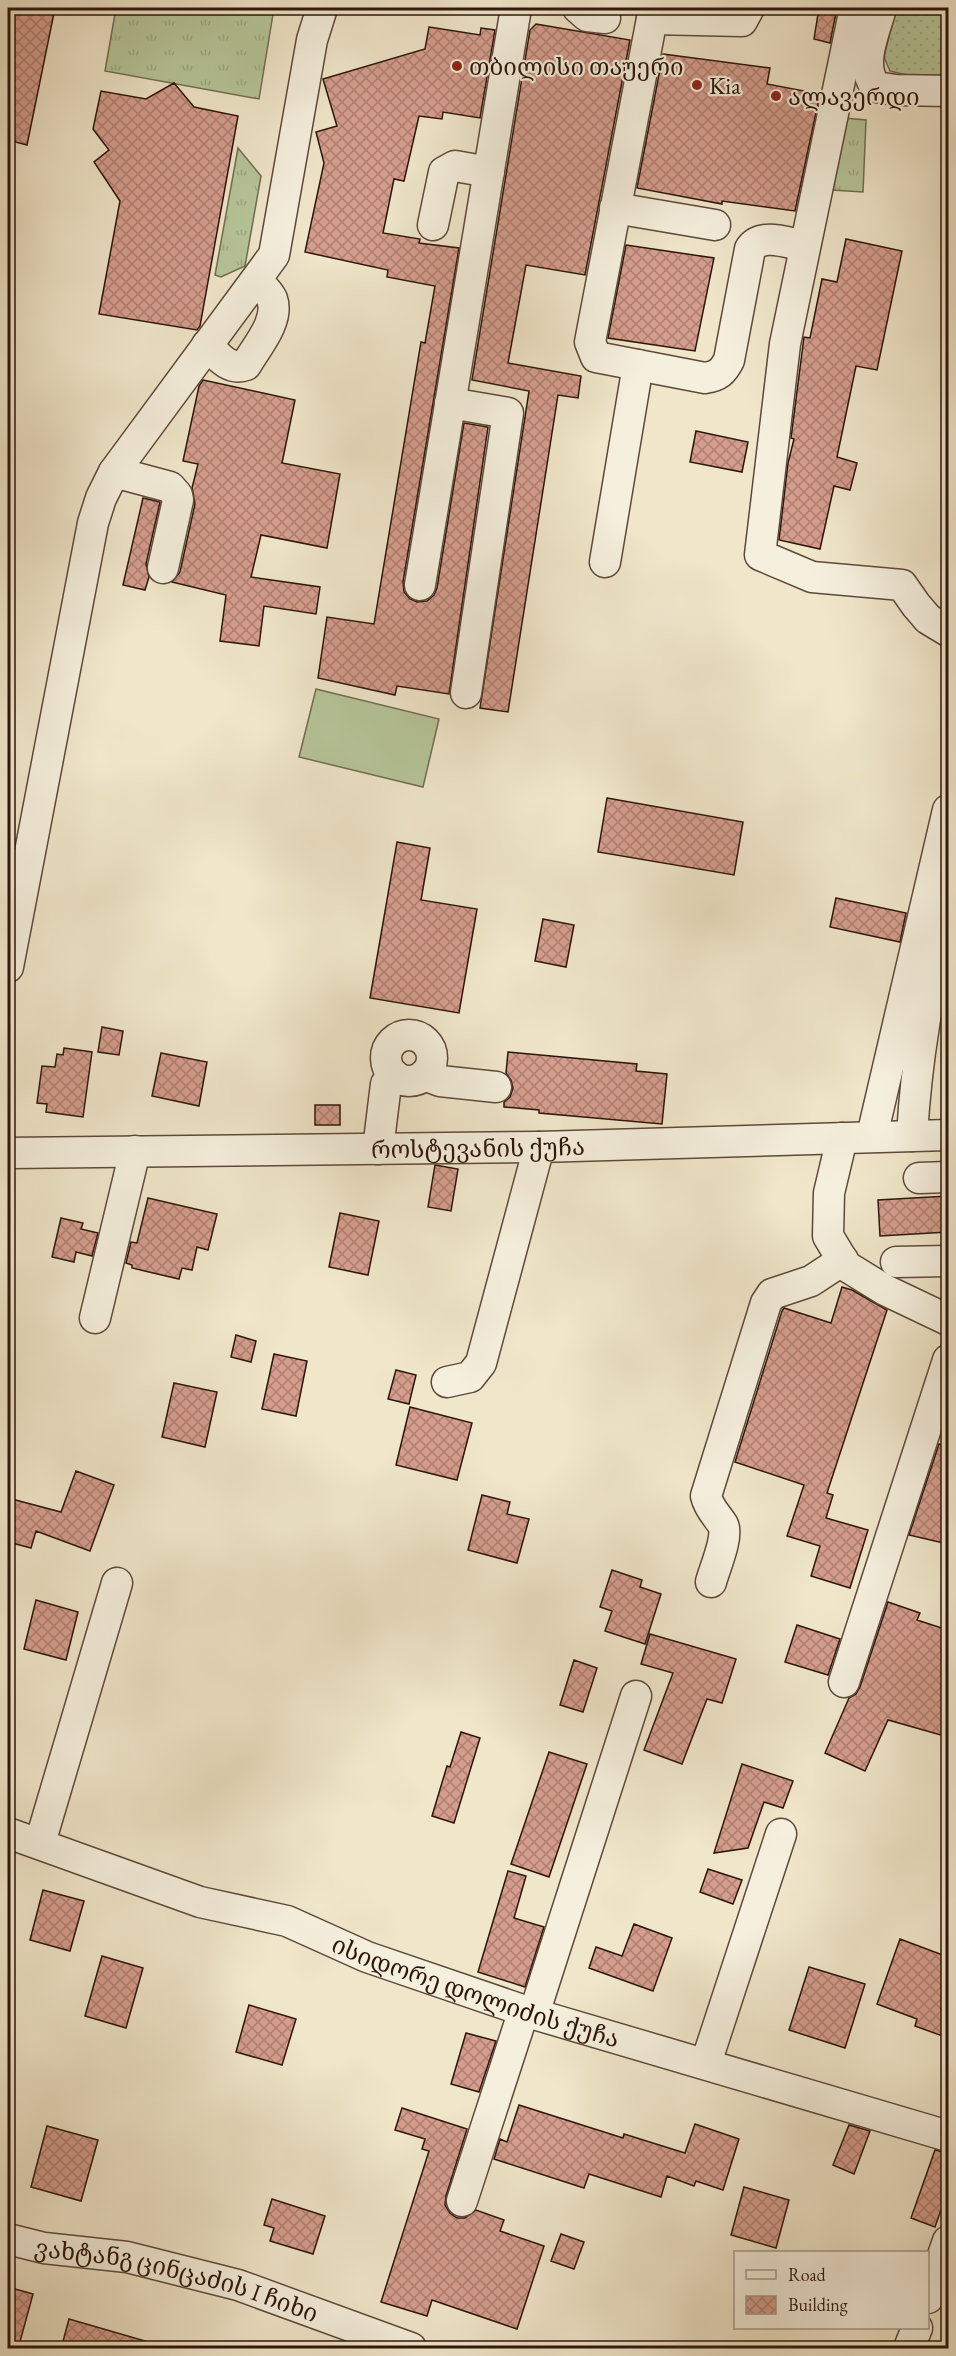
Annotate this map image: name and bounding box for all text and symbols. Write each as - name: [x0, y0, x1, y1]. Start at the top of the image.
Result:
- place label: თბილისი თაუერი: [469, 51, 684, 82]
- marker: თბილისი თაუერი: [450, 59, 464, 73]
- place label: Kia: [709, 70, 741, 101]
- marker: Kia: [690, 78, 704, 92]
- place label: ალავერდი: [788, 81, 920, 112]
- marker: ალავერდი: [769, 89, 783, 103]
- street label: როსტევანის ქუჩა: [371, 1130, 585, 1164]
- street label: ისიდორე დოლიძის ქუჩა: [327, 1928, 623, 2054]
- street label: ვახტანგ ცინცაძის I ჩიხი: [32, 2231, 323, 2328]
- legend: [734, 2251, 929, 2329]
- text: Road: [788, 2263, 827, 2286]
- text: Building: [788, 2293, 848, 2316]

